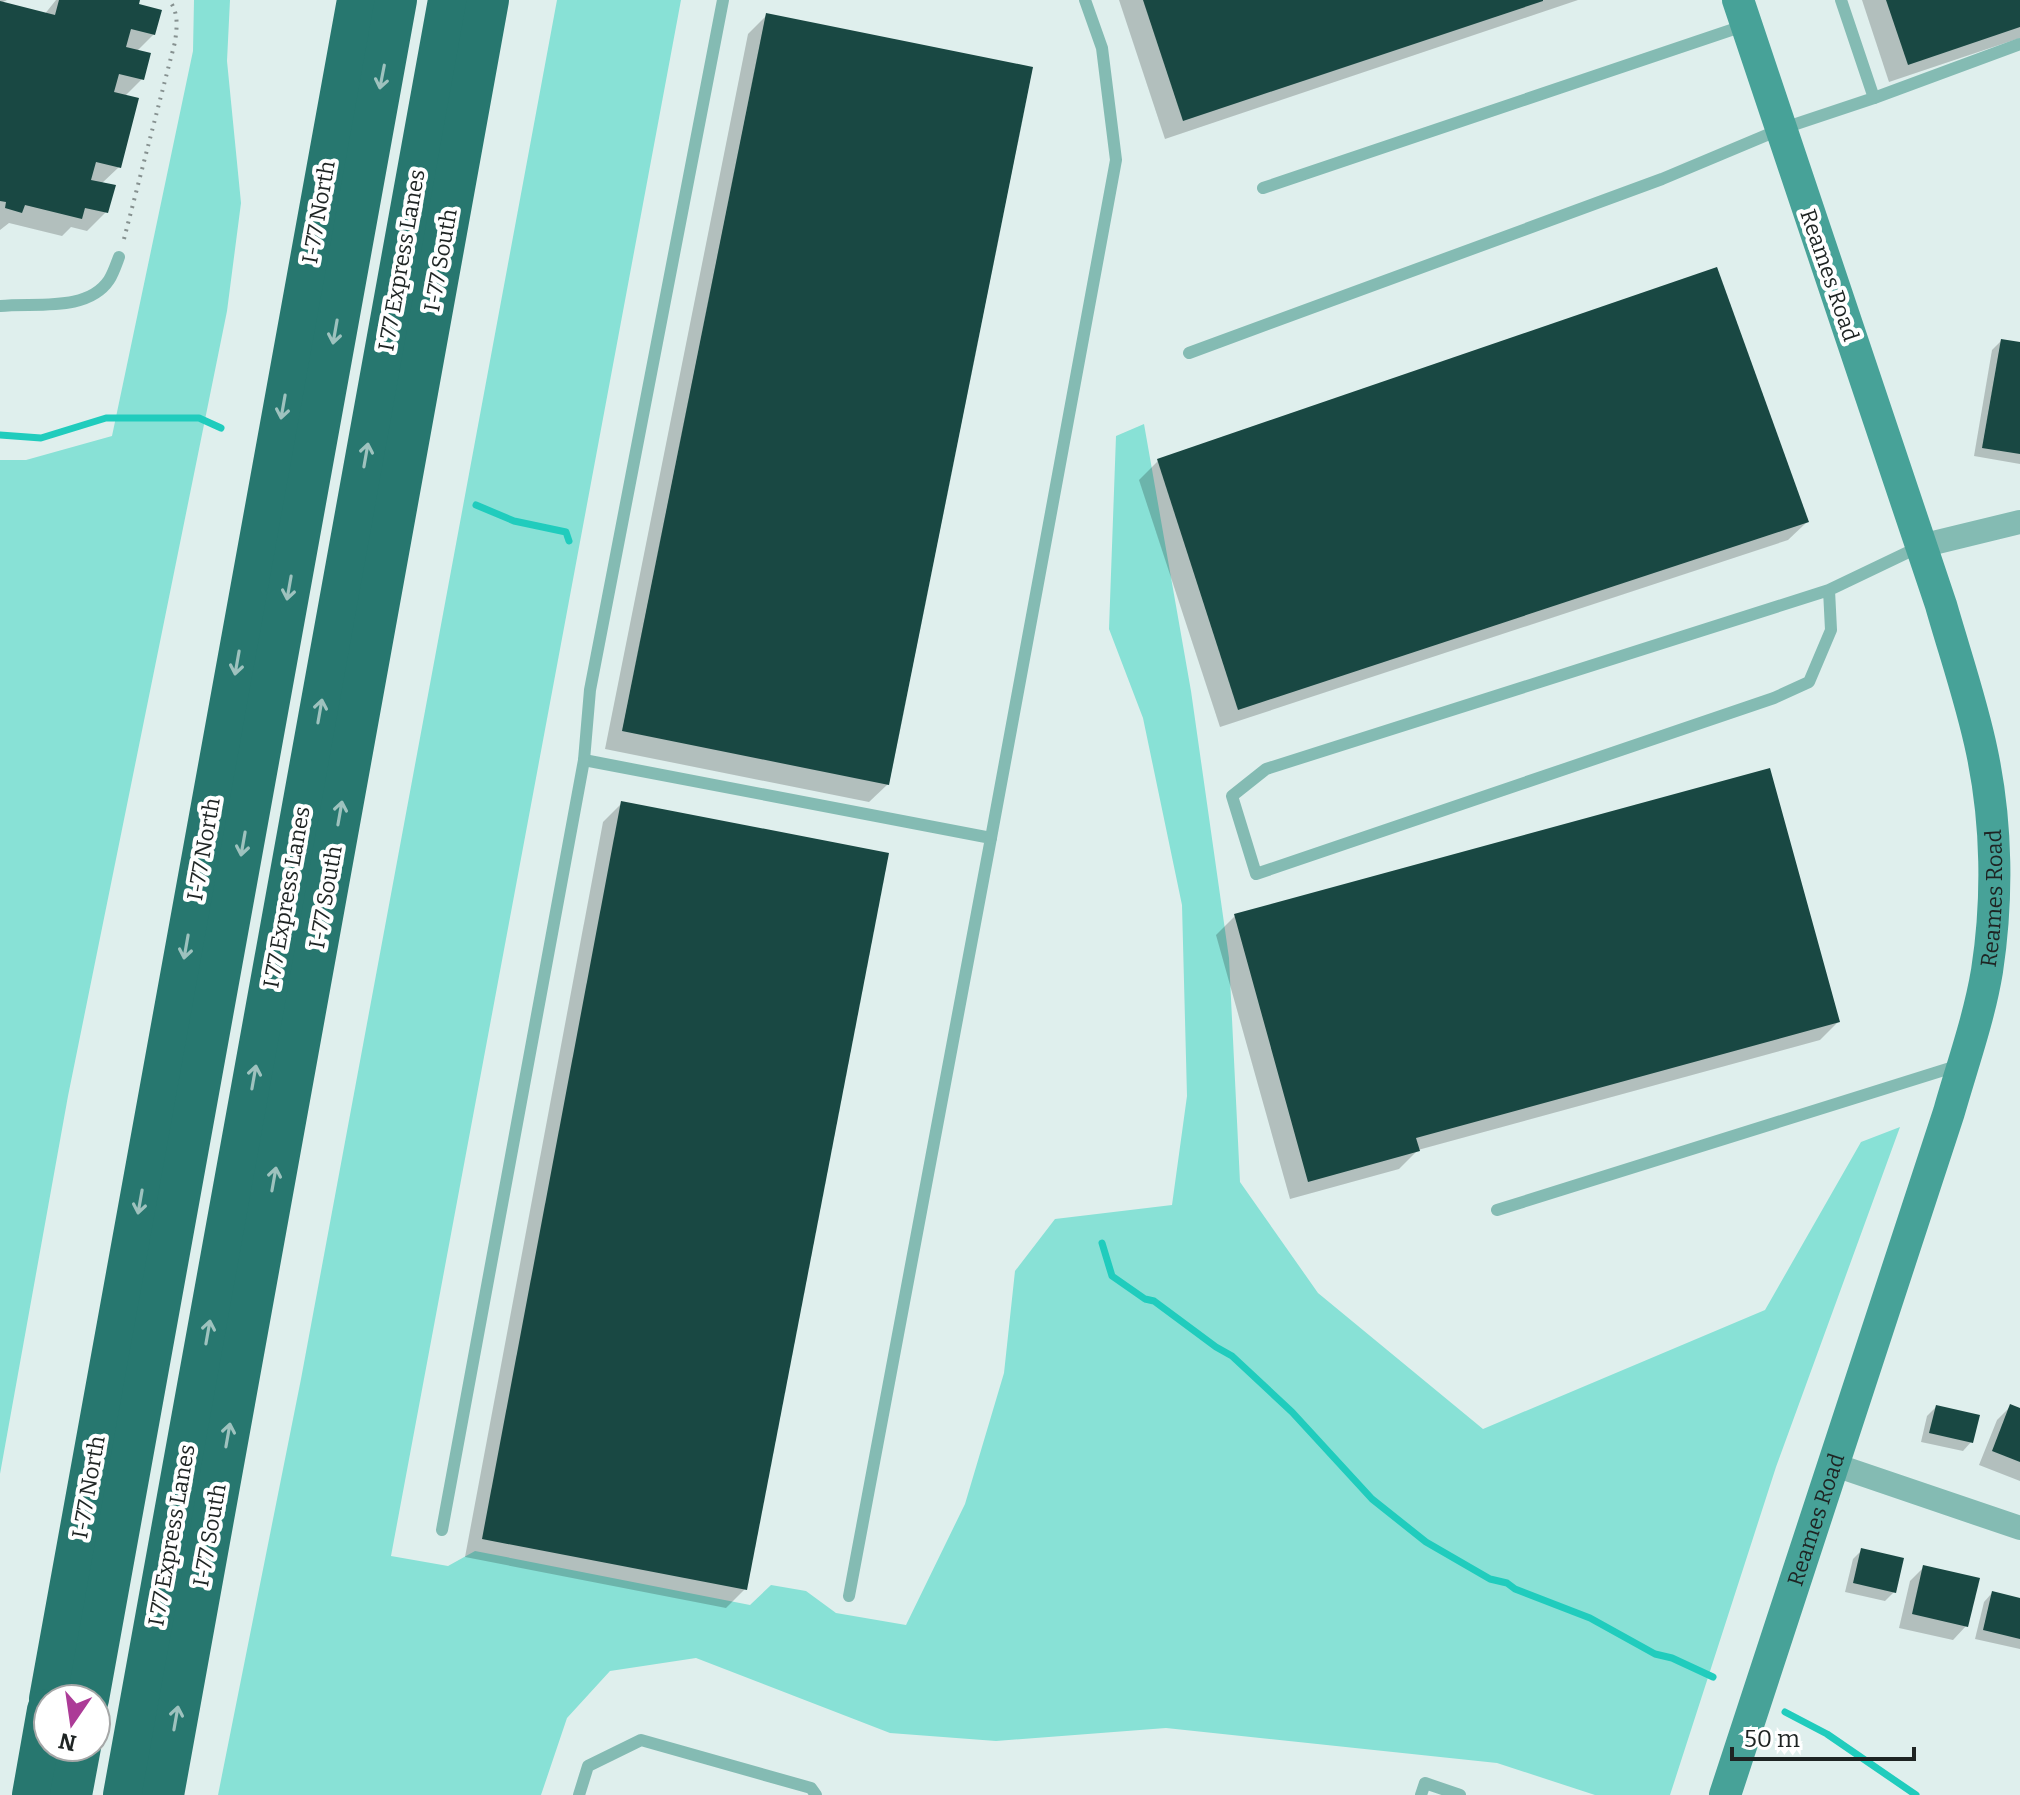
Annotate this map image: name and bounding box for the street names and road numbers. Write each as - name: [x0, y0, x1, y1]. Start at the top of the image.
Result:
- street label: I-77 North: [296, 158, 341, 266]
- street label: I 77 Express Lanes: [372, 167, 431, 353]
- street label: I-77 South: [418, 206, 463, 314]
- street label: Reames Road: [1794, 206, 1865, 345]
- street label: I-77 North: [181, 795, 226, 903]
- street label: I 77 Express Lanes: [257, 804, 316, 990]
- street label: Reames Road: [1975, 829, 2008, 969]
- street label: I-77 South: [303, 843, 348, 951]
- street label: I-77 North: [66, 1433, 111, 1541]
- street label: I 77 Express Lanes: [142, 1442, 201, 1628]
- street label: Reames Road: [1782, 1450, 1850, 1589]
- street label: I-77 South: [187, 1481, 232, 1589]

